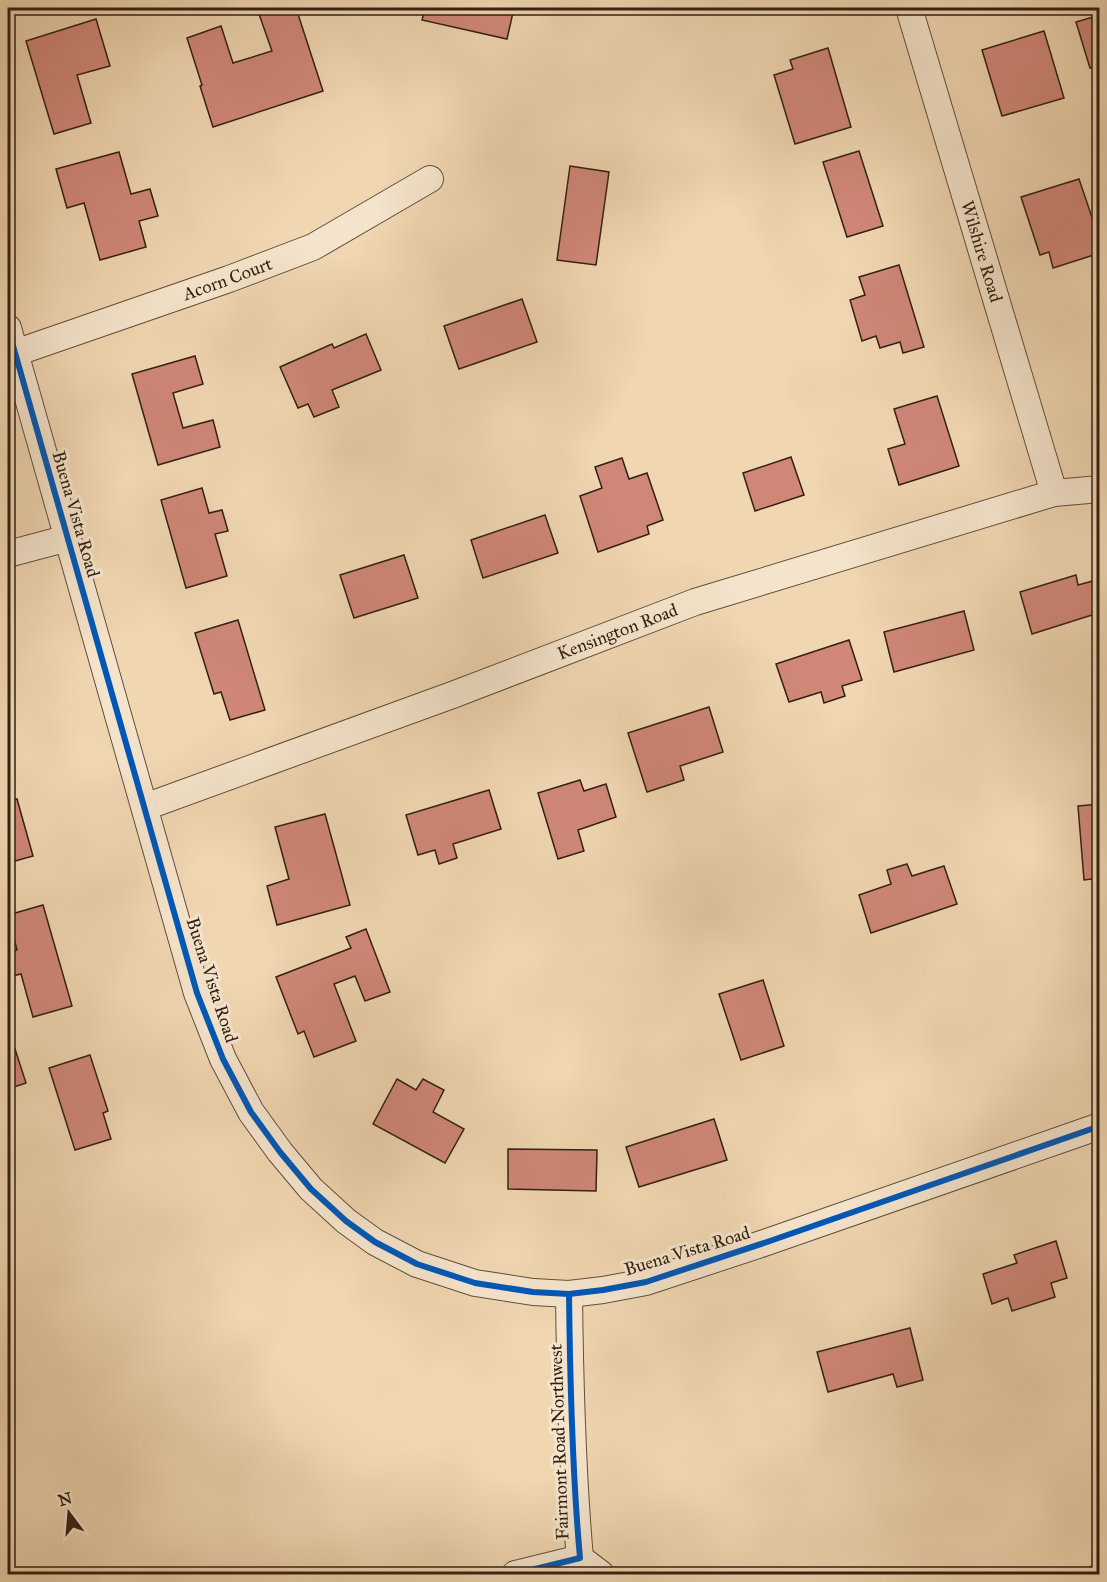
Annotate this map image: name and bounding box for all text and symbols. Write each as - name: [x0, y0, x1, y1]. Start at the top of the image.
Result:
- street label: Wilshire Road: [956, 198, 1007, 305]
- street label: Acorn Court: [179, 252, 276, 305]
- street label: Buena Vista Road: [47, 448, 105, 580]
- street label: Kensington Road: [554, 599, 681, 665]
- street label: Buena Vista Road: [181, 915, 243, 1045]
- street label: Buena Vista Road: [621, 1221, 753, 1281]
- street label: Fairmont Road Northwest: [545, 1343, 573, 1540]
- north arrow: [39, 1483, 99, 1543]
- text: N: [56, 1488, 75, 1510]

